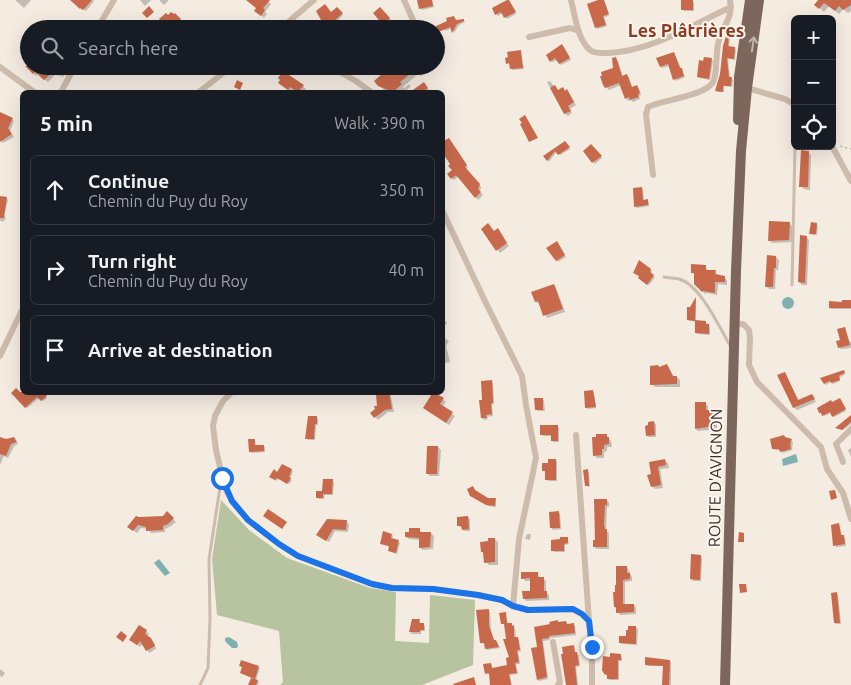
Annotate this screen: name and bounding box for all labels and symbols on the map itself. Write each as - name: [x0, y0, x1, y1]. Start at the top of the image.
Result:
- district label: Les Plâtrières: [628, 20, 744, 40]
- one-way arrow: [748, 36, 758, 52]
- street label: ROUTE D'AVIGNON: [705, 409, 725, 547]
- route start: [211, 467, 234, 490]
- route end: [581, 636, 604, 659]

